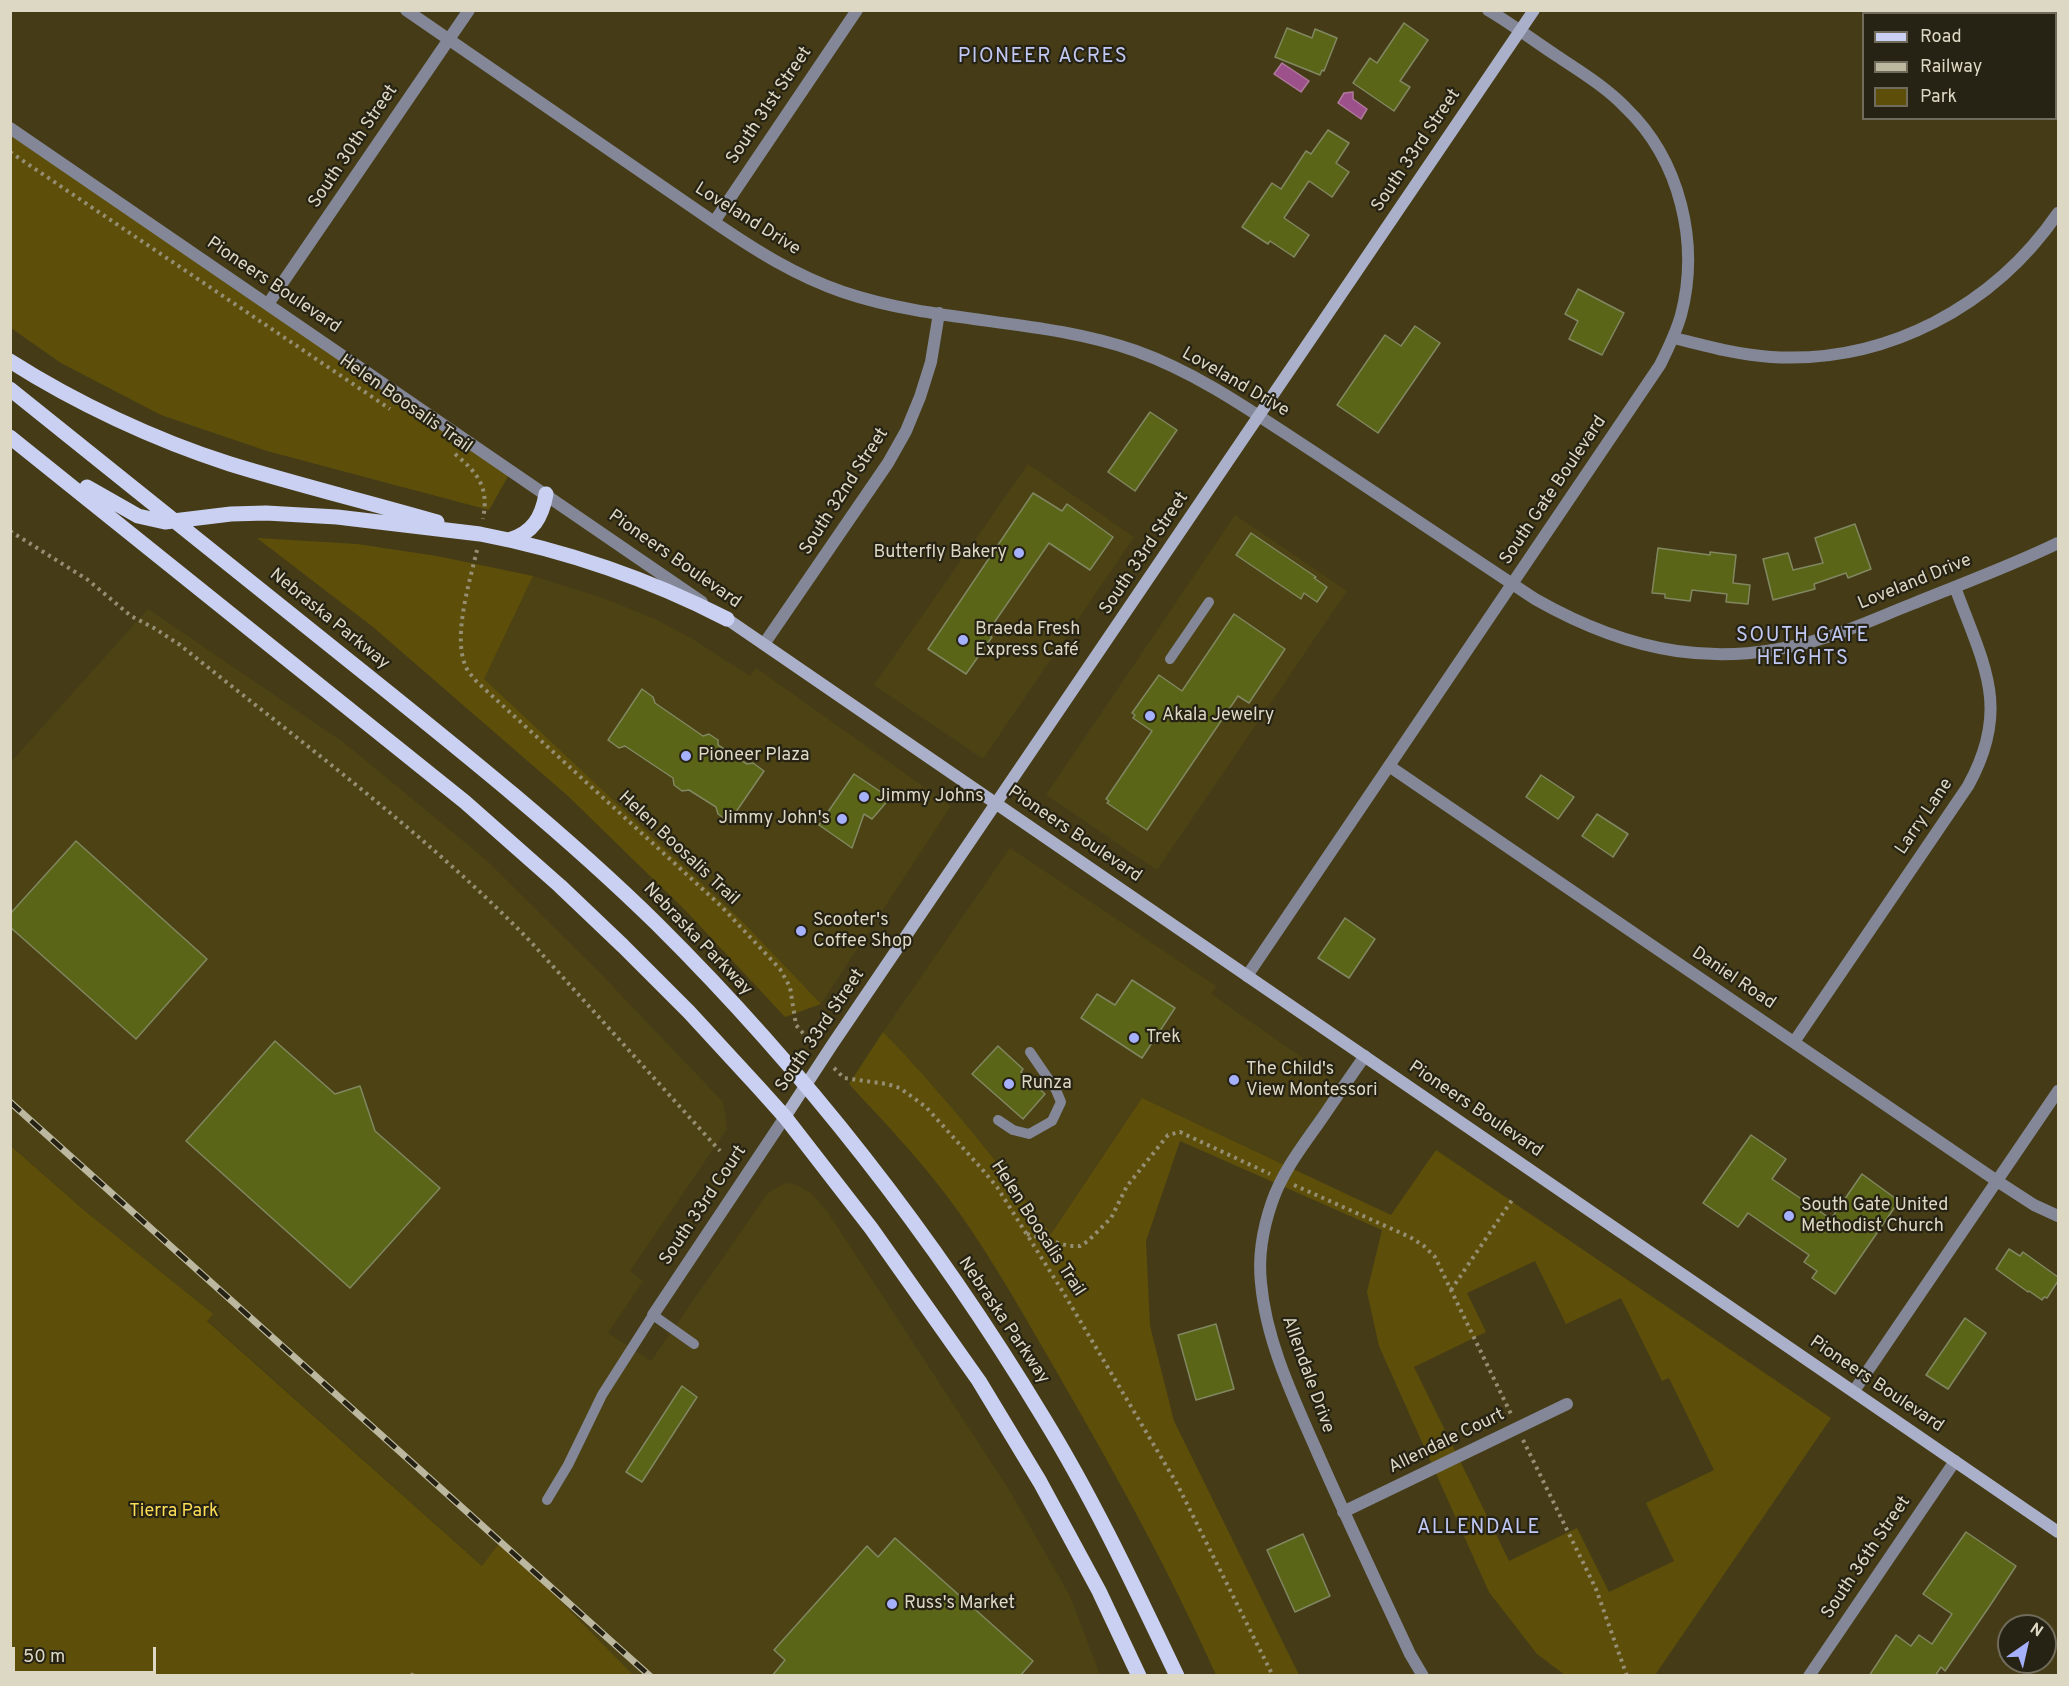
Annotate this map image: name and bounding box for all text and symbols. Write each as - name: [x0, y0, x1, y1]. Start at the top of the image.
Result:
- legend: [1862, 12, 2057, 120]
- text: Road: [1920, 26, 1962, 49]
- street label: South 31st Street: [723, 43, 817, 169]
- district label: PIONEER ACRES: [958, 46, 1128, 70]
- text: Railway: [1920, 56, 1982, 79]
- street label: South 30th Street: [305, 81, 403, 213]
- street label: South 33rd Street: [1368, 85, 1466, 217]
- text: Park: [1920, 86, 1957, 109]
- street label: Loveland Drive: [690, 179, 804, 261]
- street label: Pioneers Boulevard: [202, 233, 344, 339]
- street label: Loveland Drive: [1177, 343, 1293, 423]
- street label: Helen Boosalis Trail: [334, 351, 476, 459]
- street label: South Gate Boulevard: [1496, 412, 1612, 570]
- street label: South 32nd Street: [796, 424, 894, 560]
- street label: South 33rd Street: [1096, 488, 1194, 620]
- street label: Pioneers Boulevard: [603, 506, 745, 614]
- place label: Butterfly Bakery: [873, 542, 1007, 564]
- marker: Butterfly Bakery: [1012, 546, 1026, 560]
- street label: Loveland Drive: [1855, 550, 1975, 616]
- street label: Nebraska Parkway: [265, 565, 393, 675]
- place label: Braeda Fresh Express Café: [975, 619, 1080, 662]
- district label: SOUTH GATE HEIGHTS: [1736, 625, 1870, 672]
- marker: Braeda Fresh Express Café: [956, 633, 970, 647]
- place label: Akala Jewelry: [1162, 705, 1274, 727]
- marker: Akala Jewelry: [1143, 709, 1157, 723]
- place label: Pioneer Plaza: [698, 745, 809, 767]
- marker: Pioneer Plaza: [679, 749, 693, 763]
- street label: Larry Lane: [1892, 775, 1958, 859]
- street label: Pioneers Boulevard: [1003, 782, 1145, 888]
- place label: Jimmy Johns: [876, 786, 984, 808]
- street label: Helen Boosalis Trail: [613, 787, 743, 911]
- marker: Jimmy Johns: [857, 790, 871, 804]
- place label: Jimmy John's: [718, 808, 830, 830]
- marker: Jimmy John's: [835, 812, 849, 826]
- street label: Nebraska Parkway: [638, 879, 756, 1001]
- place label: Scooter's Coffee Shop: [813, 910, 912, 952]
- marker: Scooter's Coffee Shop: [794, 924, 808, 938]
- street label: Daniel Road: [1687, 943, 1779, 1015]
- street label: South 33rd Street: [772, 965, 870, 1097]
- place label: Trek: [1146, 1027, 1181, 1049]
- marker: Trek: [1127, 1031, 1141, 1045]
- street label: Pioneers Boulevard: [1404, 1057, 1546, 1163]
- place label: The Child's View Montessori: [1246, 1059, 1378, 1102]
- place label: Runza: [1021, 1073, 1072, 1095]
- marker: The Child's View Montessori: [1227, 1073, 1241, 1087]
- marker: Runza: [1002, 1077, 1016, 1091]
- street label: South 33rd Court: [656, 1142, 752, 1270]
- street label: Helen Boosalis Trail: [985, 1157, 1089, 1301]
- place label: South Gate United Methodist Church: [1801, 1195, 1948, 1238]
- marker: South Gate United Methodist Church: [1782, 1209, 1796, 1223]
- street label: Nebraska Parkway: [953, 1253, 1053, 1389]
- street label: Allendale Drive: [1276, 1314, 1338, 1436]
- street label: Pioneers Boulevard: [1805, 1332, 1947, 1438]
- street label: Allendale Court: [1386, 1405, 1508, 1479]
- street label: South 36th Street: [1818, 1493, 1916, 1623]
- park label: Tierra Park: [129, 1501, 219, 1523]
- district label: ALLENDALE: [1417, 1517, 1541, 1541]
- place label: Russ's Market: [904, 1593, 1015, 1615]
- marker: Russ's Market: [885, 1597, 899, 1611]
- north arrow: [1997, 1614, 2057, 1674]
- text: N: [2026, 1619, 2046, 1642]
- scale bar: [15, 1635, 159, 1673]
- text: 50 m: [23, 1646, 65, 1669]

